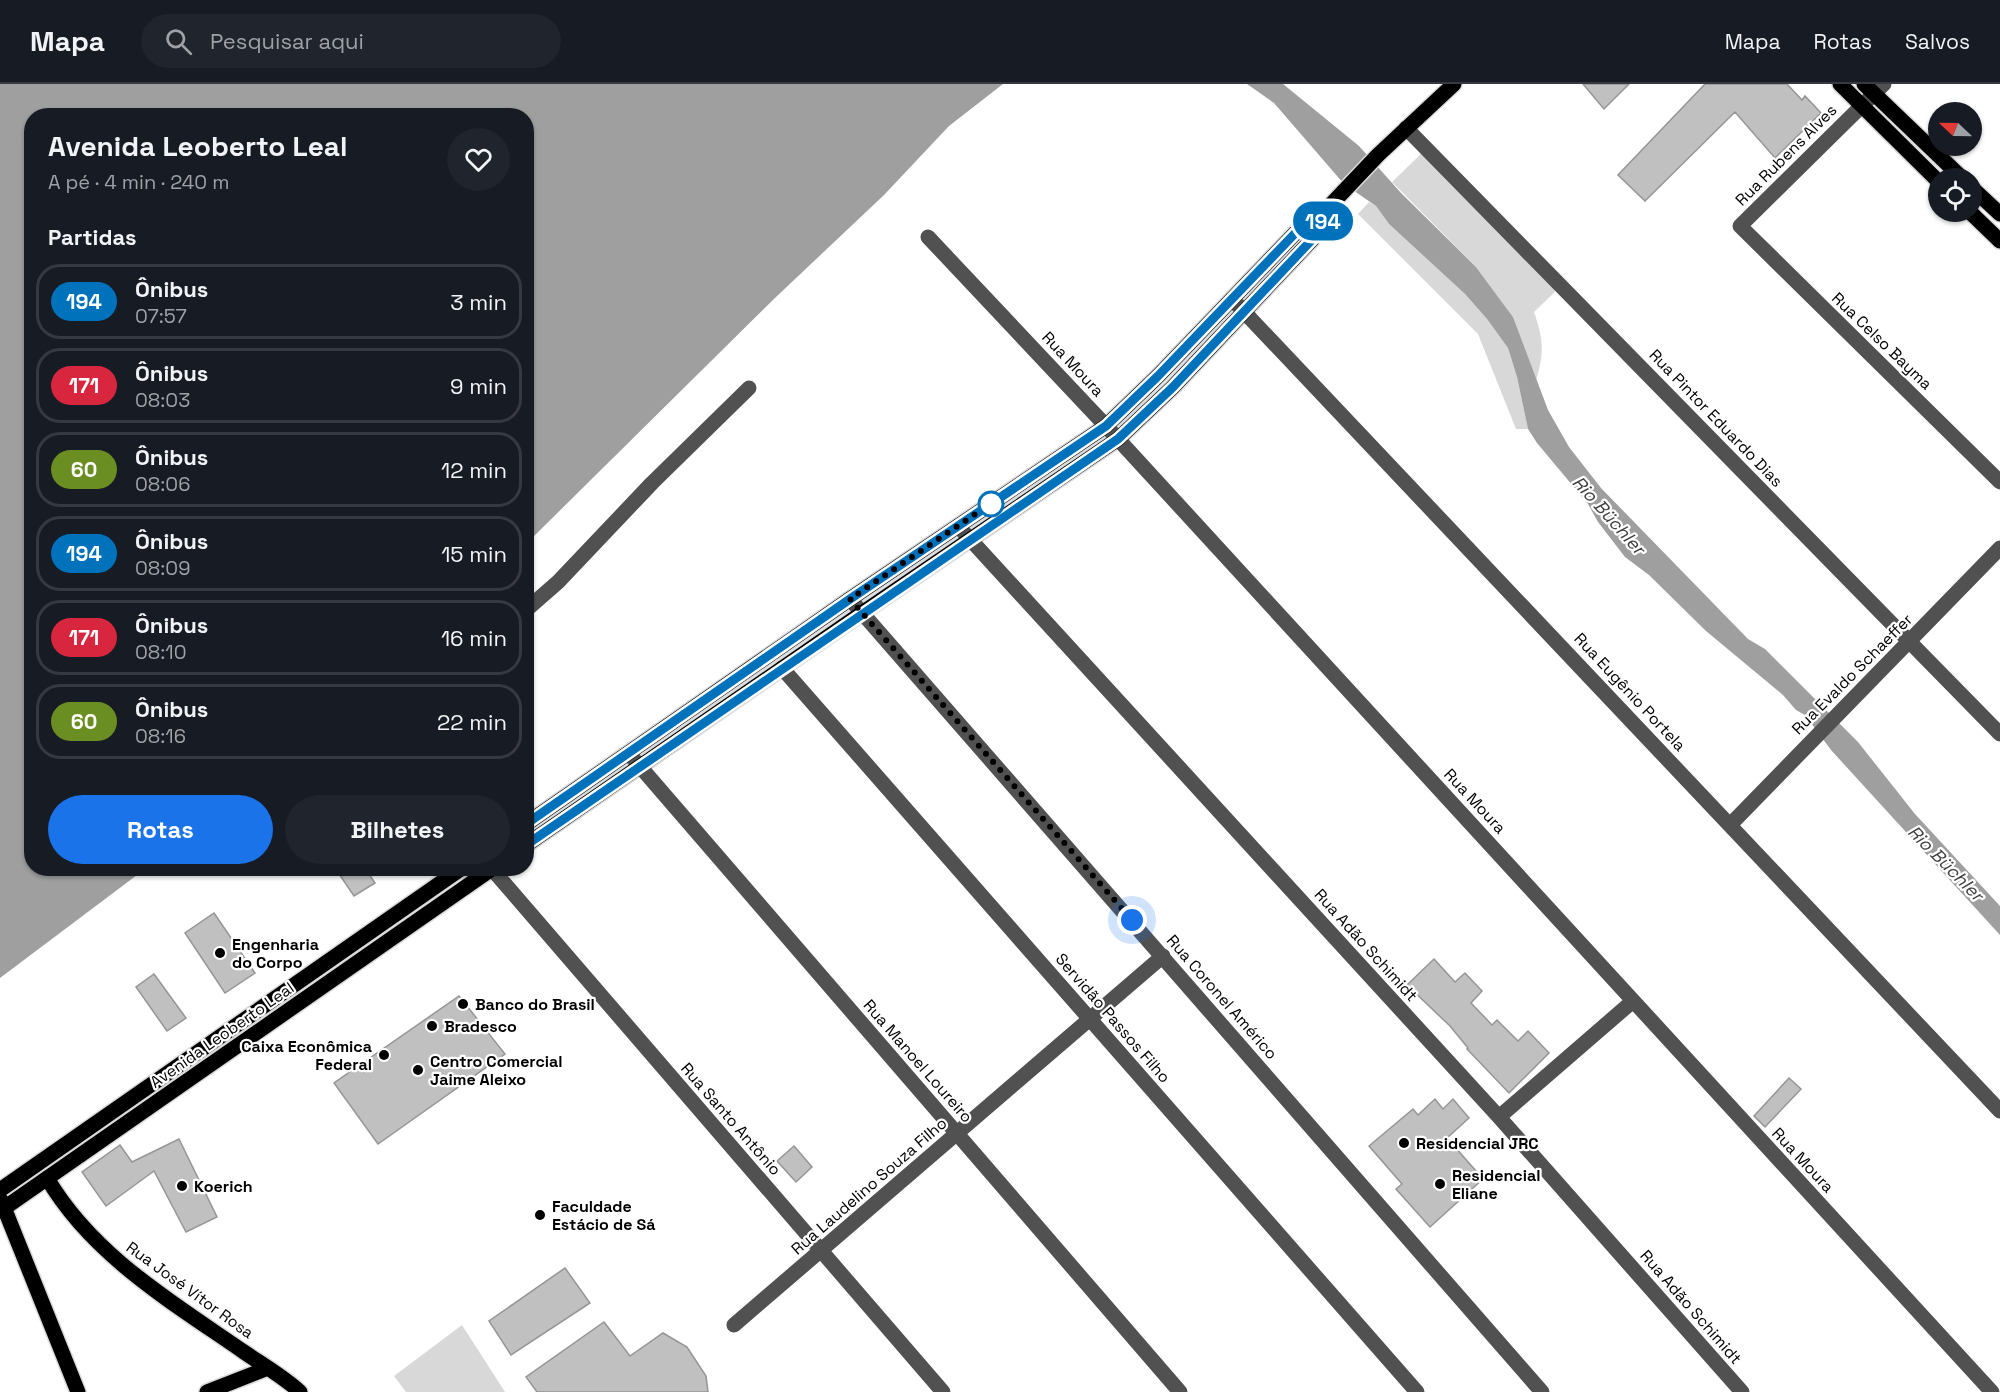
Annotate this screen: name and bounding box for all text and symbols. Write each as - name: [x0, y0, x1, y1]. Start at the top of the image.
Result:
- search box: [141, 14, 561, 68]
- text: Mapa: [30, 23, 105, 59]
- icon: search: [162, 25, 195, 58]
- text: Pesquisar aqui: [210, 27, 364, 55]
- text: Mapa: [1725, 28, 1780, 55]
- text: Rotas: [1813, 28, 1872, 55]
- text: Salvos: [1905, 28, 1970, 55]
- street label: Rua Rubens Alves: [1731, 100, 1841, 210]
- north arrow: [1928, 102, 1982, 156]
- map controls: [1928, 102, 1982, 222]
- text: Avenida Leoberto Leal: [48, 128, 348, 164]
- button: heart: [447, 128, 510, 191]
- button: locate: [1928, 168, 1982, 222]
- text: A pé · 4 min · 240 m: [48, 169, 229, 195]
- line badge: 194: [1288, 202, 1358, 240]
- text: 194: [1305, 208, 1341, 235]
- text: Partidas: [48, 223, 137, 251]
- text: Ônibus: [135, 275, 208, 303]
- text: 194: [66, 288, 102, 315]
- text: 3 min: [450, 288, 507, 316]
- street label: Rua Celso Bayma: [1827, 288, 1937, 394]
- text: 07:57: [135, 303, 187, 329]
- street label: Rua Moura: [1037, 327, 1109, 401]
- street label: Rua Pintor Eduardo Dias: [1645, 345, 1787, 491]
- text: Ônibus: [135, 359, 208, 387]
- text: 171: [69, 372, 99, 399]
- text: 9 min: [450, 372, 507, 400]
- text: 08:03: [135, 387, 190, 413]
- text: Ônibus: [135, 443, 208, 471]
- text: 60: [71, 456, 97, 483]
- text: 12 min: [441, 456, 507, 484]
- text: 08:06: [135, 471, 190, 497]
- water label: Rio Büchler: [1568, 471, 1652, 561]
- unlabelled marker: [978, 491, 1004, 517]
- text: Ônibus: [135, 527, 208, 555]
- text: 194: [66, 540, 102, 567]
- text: 15 min: [441, 540, 507, 568]
- text: 08:09: [135, 555, 190, 581]
- street label: Rua Evaldo Schaeffer: [1787, 609, 1917, 739]
- text: Ônibus: [135, 611, 208, 639]
- text: 171: [69, 624, 99, 651]
- text: 16 min: [441, 624, 507, 652]
- street label: Rua Eugênio Portela: [1570, 628, 1690, 756]
- text: 08:10: [135, 639, 187, 665]
- text: Ônibus: [135, 695, 208, 723]
- text: 60: [71, 708, 97, 735]
- text: 22 min: [437, 708, 507, 736]
- text: 08:16: [135, 723, 186, 749]
- street label: Rua Moura: [1439, 764, 1511, 838]
- button: Rotas: [48, 795, 273, 864]
- button: Bilhetes: [285, 795, 510, 864]
- water label: Rio Büchler: [1903, 820, 1990, 907]
- street label: Rua Adão Schimidt: [1310, 884, 1422, 1006]
- your location: [1117, 905, 1147, 935]
- street label: Rua Coronel Américo: [1162, 930, 1282, 1064]
- place label: Engenharia do Corpo: [232, 934, 319, 973]
- marker: Engenharia do Corpo: [213, 946, 227, 960]
- street label: Servidão Passos Filho: [1051, 949, 1175, 1087]
- street label: Avenida Leoberto Leal: [146, 977, 298, 1093]
- place label: Banco do Brasil: [475, 994, 595, 1015]
- street label: Rua Manoel Loureiro: [859, 995, 977, 1127]
- marker: Banco do Brasil: [456, 997, 470, 1011]
- place label: Bradesco: [444, 1016, 517, 1037]
- marker: Bradesco: [425, 1019, 439, 1033]
- place label: Caixa Econômica Federal: [241, 1036, 372, 1075]
- marker: Caixa Econômica Federal: [377, 1048, 391, 1062]
- place label: Centro Comercial Jaime Aleixo: [430, 1051, 563, 1090]
- street label: Rua Santo Antônio: [676, 1058, 786, 1180]
- marker: Centro Comercial Jaime Aleixo: [411, 1063, 425, 1077]
- street label: Rua Laudelino Souza Filho: [787, 1113, 951, 1259]
- street label: Rua Moura: [1767, 1123, 1839, 1197]
- place label: Residencial JRC: [1416, 1133, 1539, 1154]
- marker: Residencial JRC: [1397, 1136, 1411, 1150]
- place label: Residencial Eliane: [1452, 1165, 1540, 1204]
- place label: Koerich: [194, 1176, 253, 1197]
- marker: Residencial Eliane: [1433, 1177, 1447, 1191]
- marker: Koerich: [175, 1179, 189, 1193]
- place label: Faculdade Estácio de Sá: [552, 1196, 655, 1235]
- marker: Faculdade Estácio de Sá: [533, 1208, 547, 1222]
- street label: Rua José Vítor Rosa: [122, 1237, 258, 1343]
- street label: Rua Adão Schimidt: [1636, 1245, 1746, 1369]

